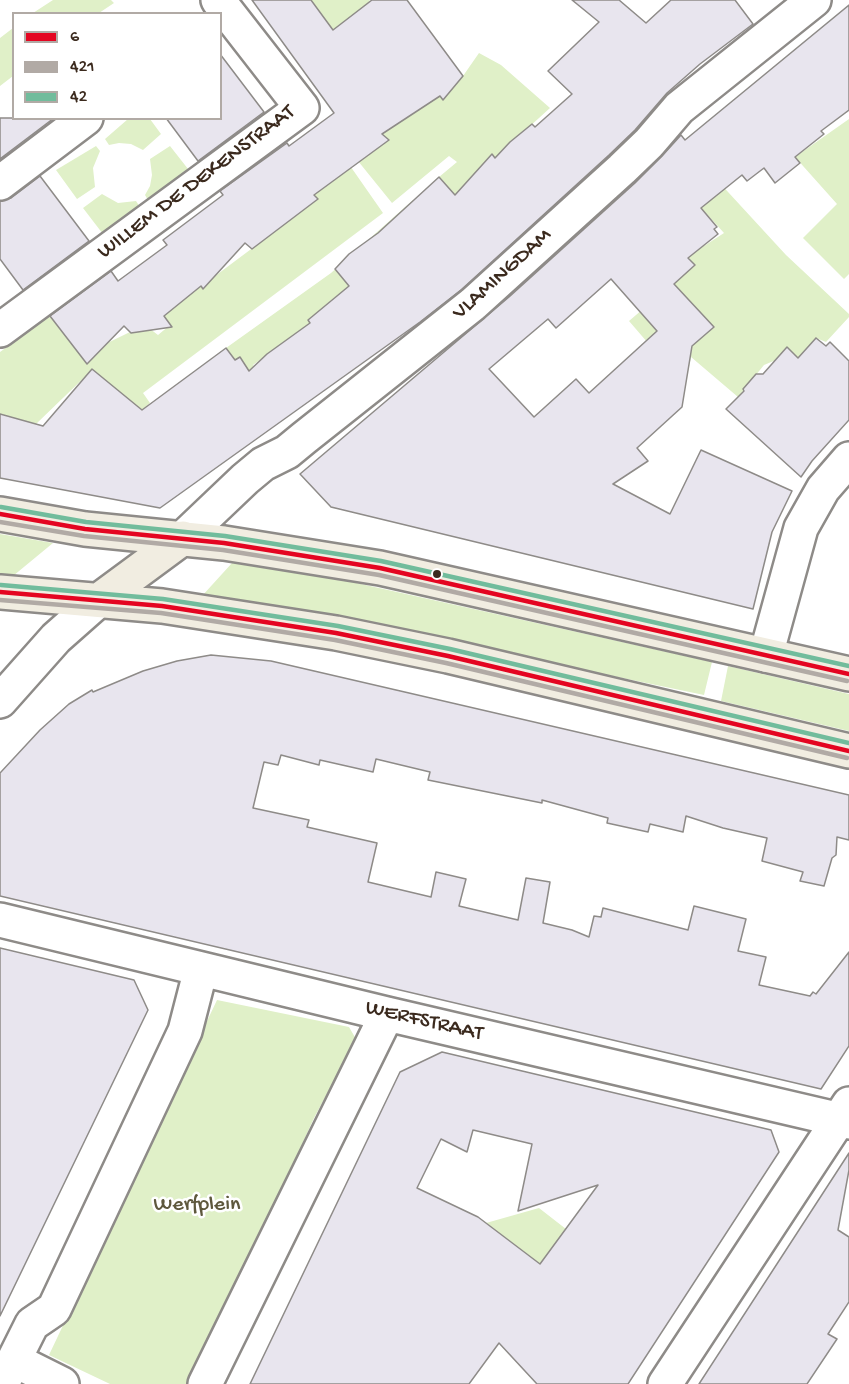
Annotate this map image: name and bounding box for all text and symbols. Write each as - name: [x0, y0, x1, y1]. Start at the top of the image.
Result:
- legend: [12, 12, 222, 120]
- text: 6: [70, 27, 79, 48]
- text: 421: [70, 57, 95, 78]
- text: 42: [70, 87, 87, 108]
- street label: WILLEM DE DEKENSTRAAT: [93, 100, 301, 266]
- street label: VLAMINGDAM: [448, 223, 558, 327]
- unlabelled marker: [431, 568, 443, 580]
- street label: WERFSTRAAT: [363, 996, 485, 1048]
- park label: Werfplein: [154, 1193, 240, 1219]

